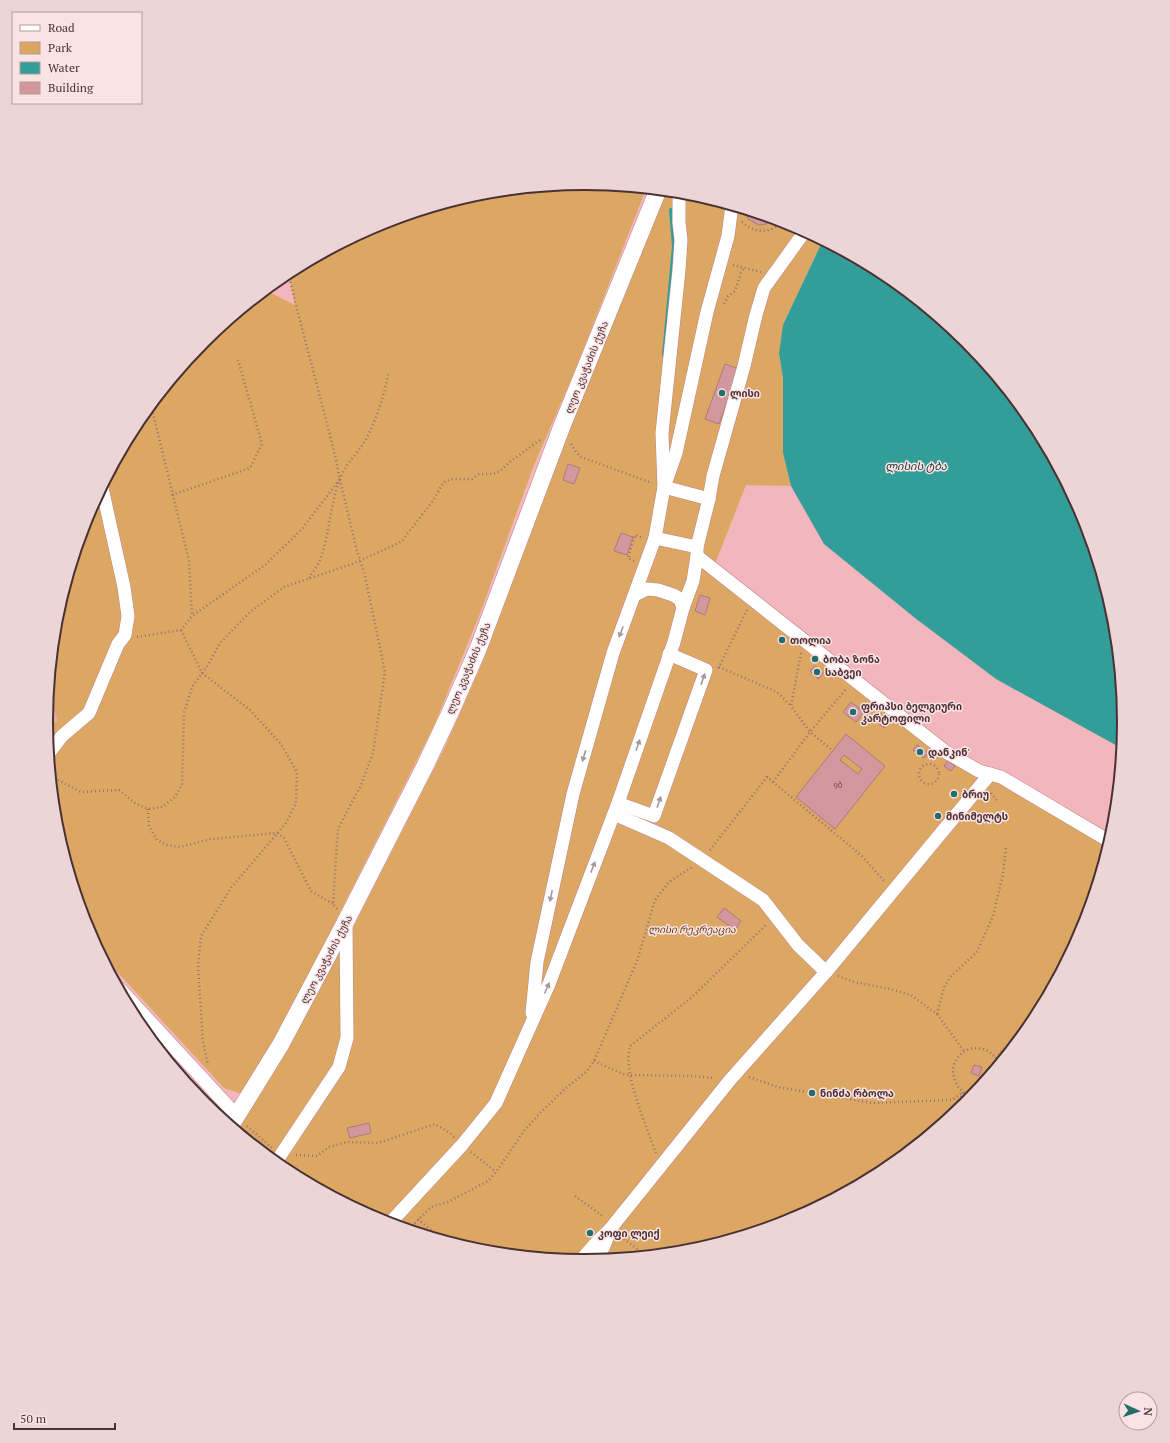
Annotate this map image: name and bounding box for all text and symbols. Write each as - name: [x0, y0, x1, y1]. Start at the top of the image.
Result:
- legend: [12, 12, 142, 104]
- text: Road: [48, 20, 75, 35]
- text: Park: [48, 40, 73, 55]
- text: Water: [48, 60, 80, 75]
- text: Building: [48, 80, 94, 95]
- street label: ლეო კვაჭაძის ქუჩა: [562, 319, 611, 415]
- place label: ლისი: [730, 387, 760, 400]
- marker: ლისი: [717, 388, 727, 398]
- water label: ლისის ტბა: [885, 459, 948, 473]
- street label: ლეო კვაჭაძის ქუჩა: [443, 620, 494, 716]
- one-way arrow: [618, 626, 624, 638]
- place label: თოლია: [790, 634, 831, 647]
- marker: თოლია: [777, 635, 787, 645]
- place label: ბობა ზონა: [823, 653, 880, 666]
- marker: ბობა ზონა: [810, 654, 820, 664]
- place label: საბვეი: [825, 666, 861, 679]
- marker: საბვეი: [812, 667, 822, 677]
- one-way arrow: [700, 673, 706, 685]
- place label: ფრიპსი ბელგიური კარტოფილი: [861, 700, 962, 725]
- marker: ფრიპსი ბელგიური კარტოფილი: [848, 707, 858, 717]
- one-way arrow: [635, 738, 641, 750]
- place label: დანკინ': [928, 746, 970, 759]
- marker: დანკინ': [915, 747, 925, 757]
- one-way arrow: [581, 750, 587, 762]
- house number: 9ბ: [833, 780, 843, 790]
- place label: ბრიუ: [962, 788, 989, 801]
- marker: ბრიუ: [949, 789, 959, 799]
- one-way arrow: [657, 795, 663, 807]
- place label: მინიმელტს: [946, 810, 1008, 823]
- marker: მინიმელტს: [933, 811, 943, 821]
- one-way arrow: [591, 860, 597, 872]
- one-way arrow: [548, 890, 554, 902]
- street label: ლეო კვაჭაძის ქუჩა: [298, 913, 355, 1006]
- park label: ლისი რეკრეაცია: [648, 923, 736, 936]
- one-way arrow: [544, 982, 550, 994]
- place label: ნინძა რბოლა: [820, 1087, 894, 1100]
- marker: ნინძა რბოლა: [807, 1088, 817, 1098]
- place label: კოფი ლეიქ: [598, 1227, 660, 1240]
- marker: კოფი ლეიქ: [585, 1228, 595, 1238]
- north arrow: [1118, 1391, 1158, 1431]
- scale bar: [14, 1405, 115, 1431]
- text: N: [1141, 1407, 1155, 1417]
- text: 50 m: [20, 1411, 47, 1426]

